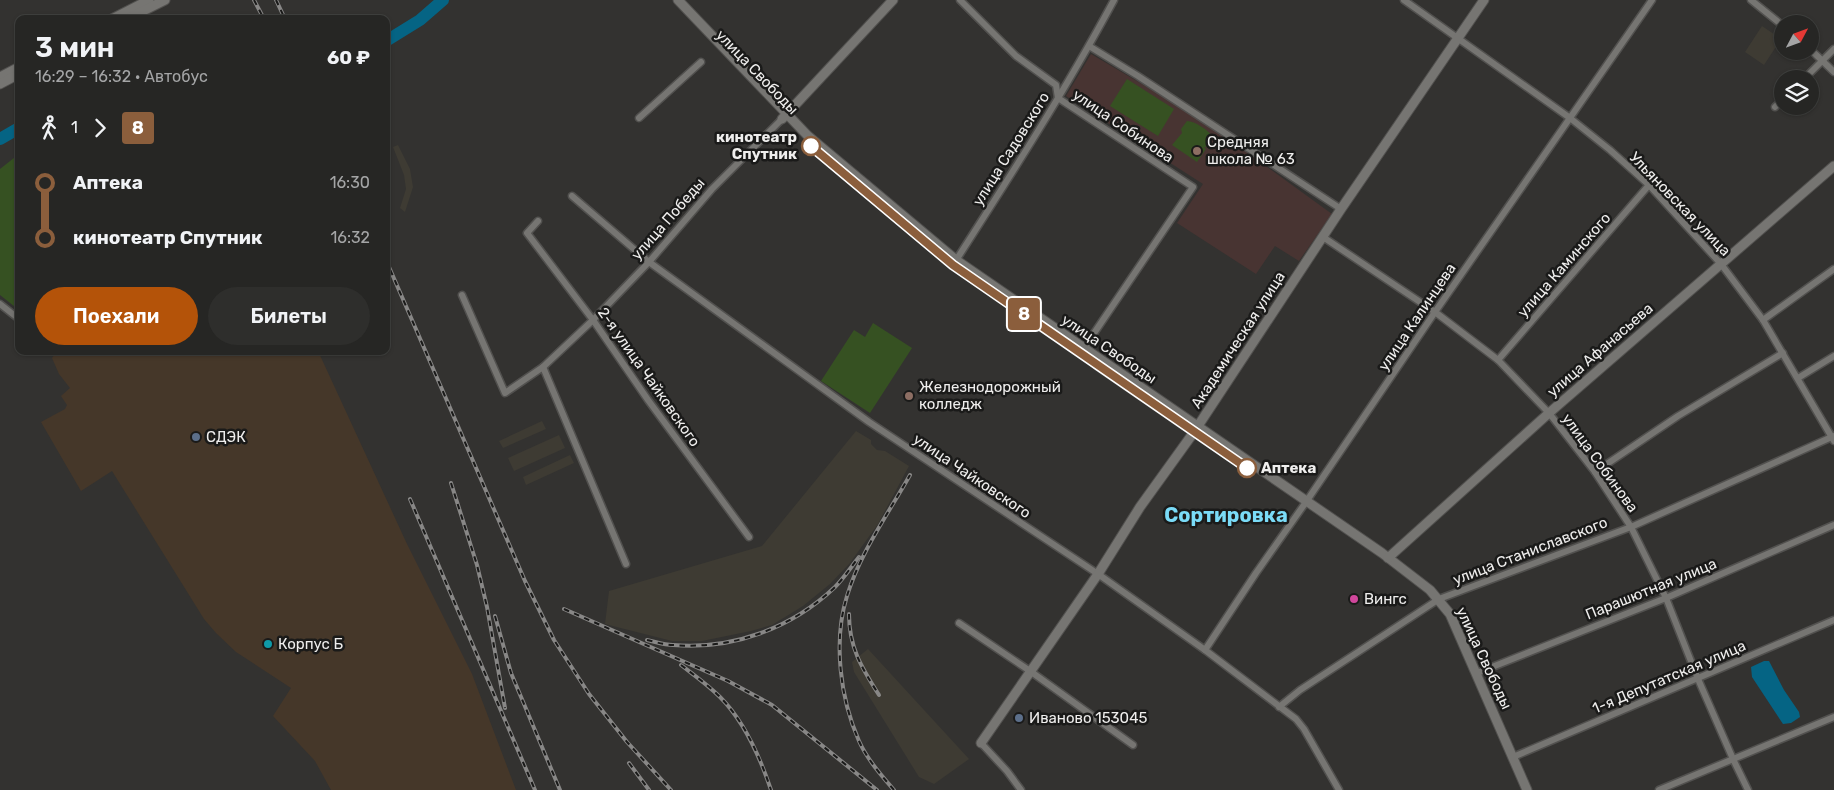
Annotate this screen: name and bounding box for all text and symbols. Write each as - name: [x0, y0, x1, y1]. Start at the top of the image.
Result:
- north arrow: [1774, 15, 1819, 60]
- map controls: [1774, 15, 1819, 115]
- street label: улица Свободы: [712, 26, 802, 118]
- text: 3 мин: [35, 31, 114, 64]
- text: 60 ₽: [327, 46, 370, 69]
- text: 16:29 – 16:32 · Автобус: [35, 67, 208, 86]
- button: layers: [1774, 70, 1819, 115]
- street label: улица Собинова: [1069, 86, 1177, 166]
- street label: улица Садовского: [969, 89, 1053, 209]
- icon: walk: [35, 114, 63, 142]
- icon: forward: [86, 114, 114, 142]
- text: 8: [132, 117, 144, 139]
- text: 1: [71, 118, 78, 137]
- place label: кинотеатр Спутник: [716, 128, 797, 163]
- place label: Средняя школа № 63: [1207, 133, 1295, 168]
- marker: кинотеатр Спутник: [801, 136, 821, 156]
- marker: Средняя школа № 63: [1191, 145, 1203, 157]
- street label: Ульяновская улица: [1626, 148, 1734, 260]
- text: Аптека: [73, 171, 143, 194]
- text: 16:30: [330, 173, 370, 192]
- street label: улица Победы: [627, 174, 709, 264]
- street label: улица Каминского: [1514, 209, 1614, 321]
- text: кинотеатр Спутник: [73, 226, 262, 249]
- text: 16:32: [330, 228, 370, 247]
- street label: улица Калинцева: [1374, 260, 1460, 374]
- street label: Академическая улица: [1187, 268, 1289, 412]
- button: Поехали: [35, 287, 198, 345]
- button: Билеты: [208, 287, 370, 345]
- line badge: 8: [1008, 298, 1040, 330]
- street label: улица Афанасьева: [1543, 299, 1657, 401]
- text: 8: [1018, 303, 1030, 325]
- street label: 2-я улица Чайковского: [594, 304, 704, 450]
- street label: улица Свободы: [1058, 311, 1160, 387]
- place label: Железнодорожный колледж: [919, 378, 1061, 413]
- marker: Железнодорожный колледж: [903, 390, 915, 402]
- street label: улица Собинова: [1558, 410, 1642, 516]
- place label: СДЭК: [206, 428, 246, 446]
- street label: улица Чайковского: [910, 430, 1034, 522]
- marker: СДЭК: [190, 431, 202, 443]
- marker: Аптека: [1237, 458, 1257, 478]
- place label: Аптека: [1261, 459, 1316, 477]
- district label: Сортировка: [1164, 503, 1288, 527]
- street label: улица Станиславского: [1450, 513, 1610, 589]
- street label: Парашютная улица: [1583, 554, 1719, 624]
- place label: Вингс: [1364, 590, 1407, 608]
- marker: Вингс: [1348, 593, 1360, 605]
- street label: улица Свободы: [1452, 604, 1516, 712]
- place label: Корпус Б: [278, 635, 343, 653]
- street label: 1-я Депутатская улица: [1590, 637, 1748, 717]
- marker: Корпус Б: [262, 638, 274, 650]
- place label: Иваново 153045: [1029, 709, 1147, 727]
- marker: Иваново 153045: [1013, 712, 1025, 724]

